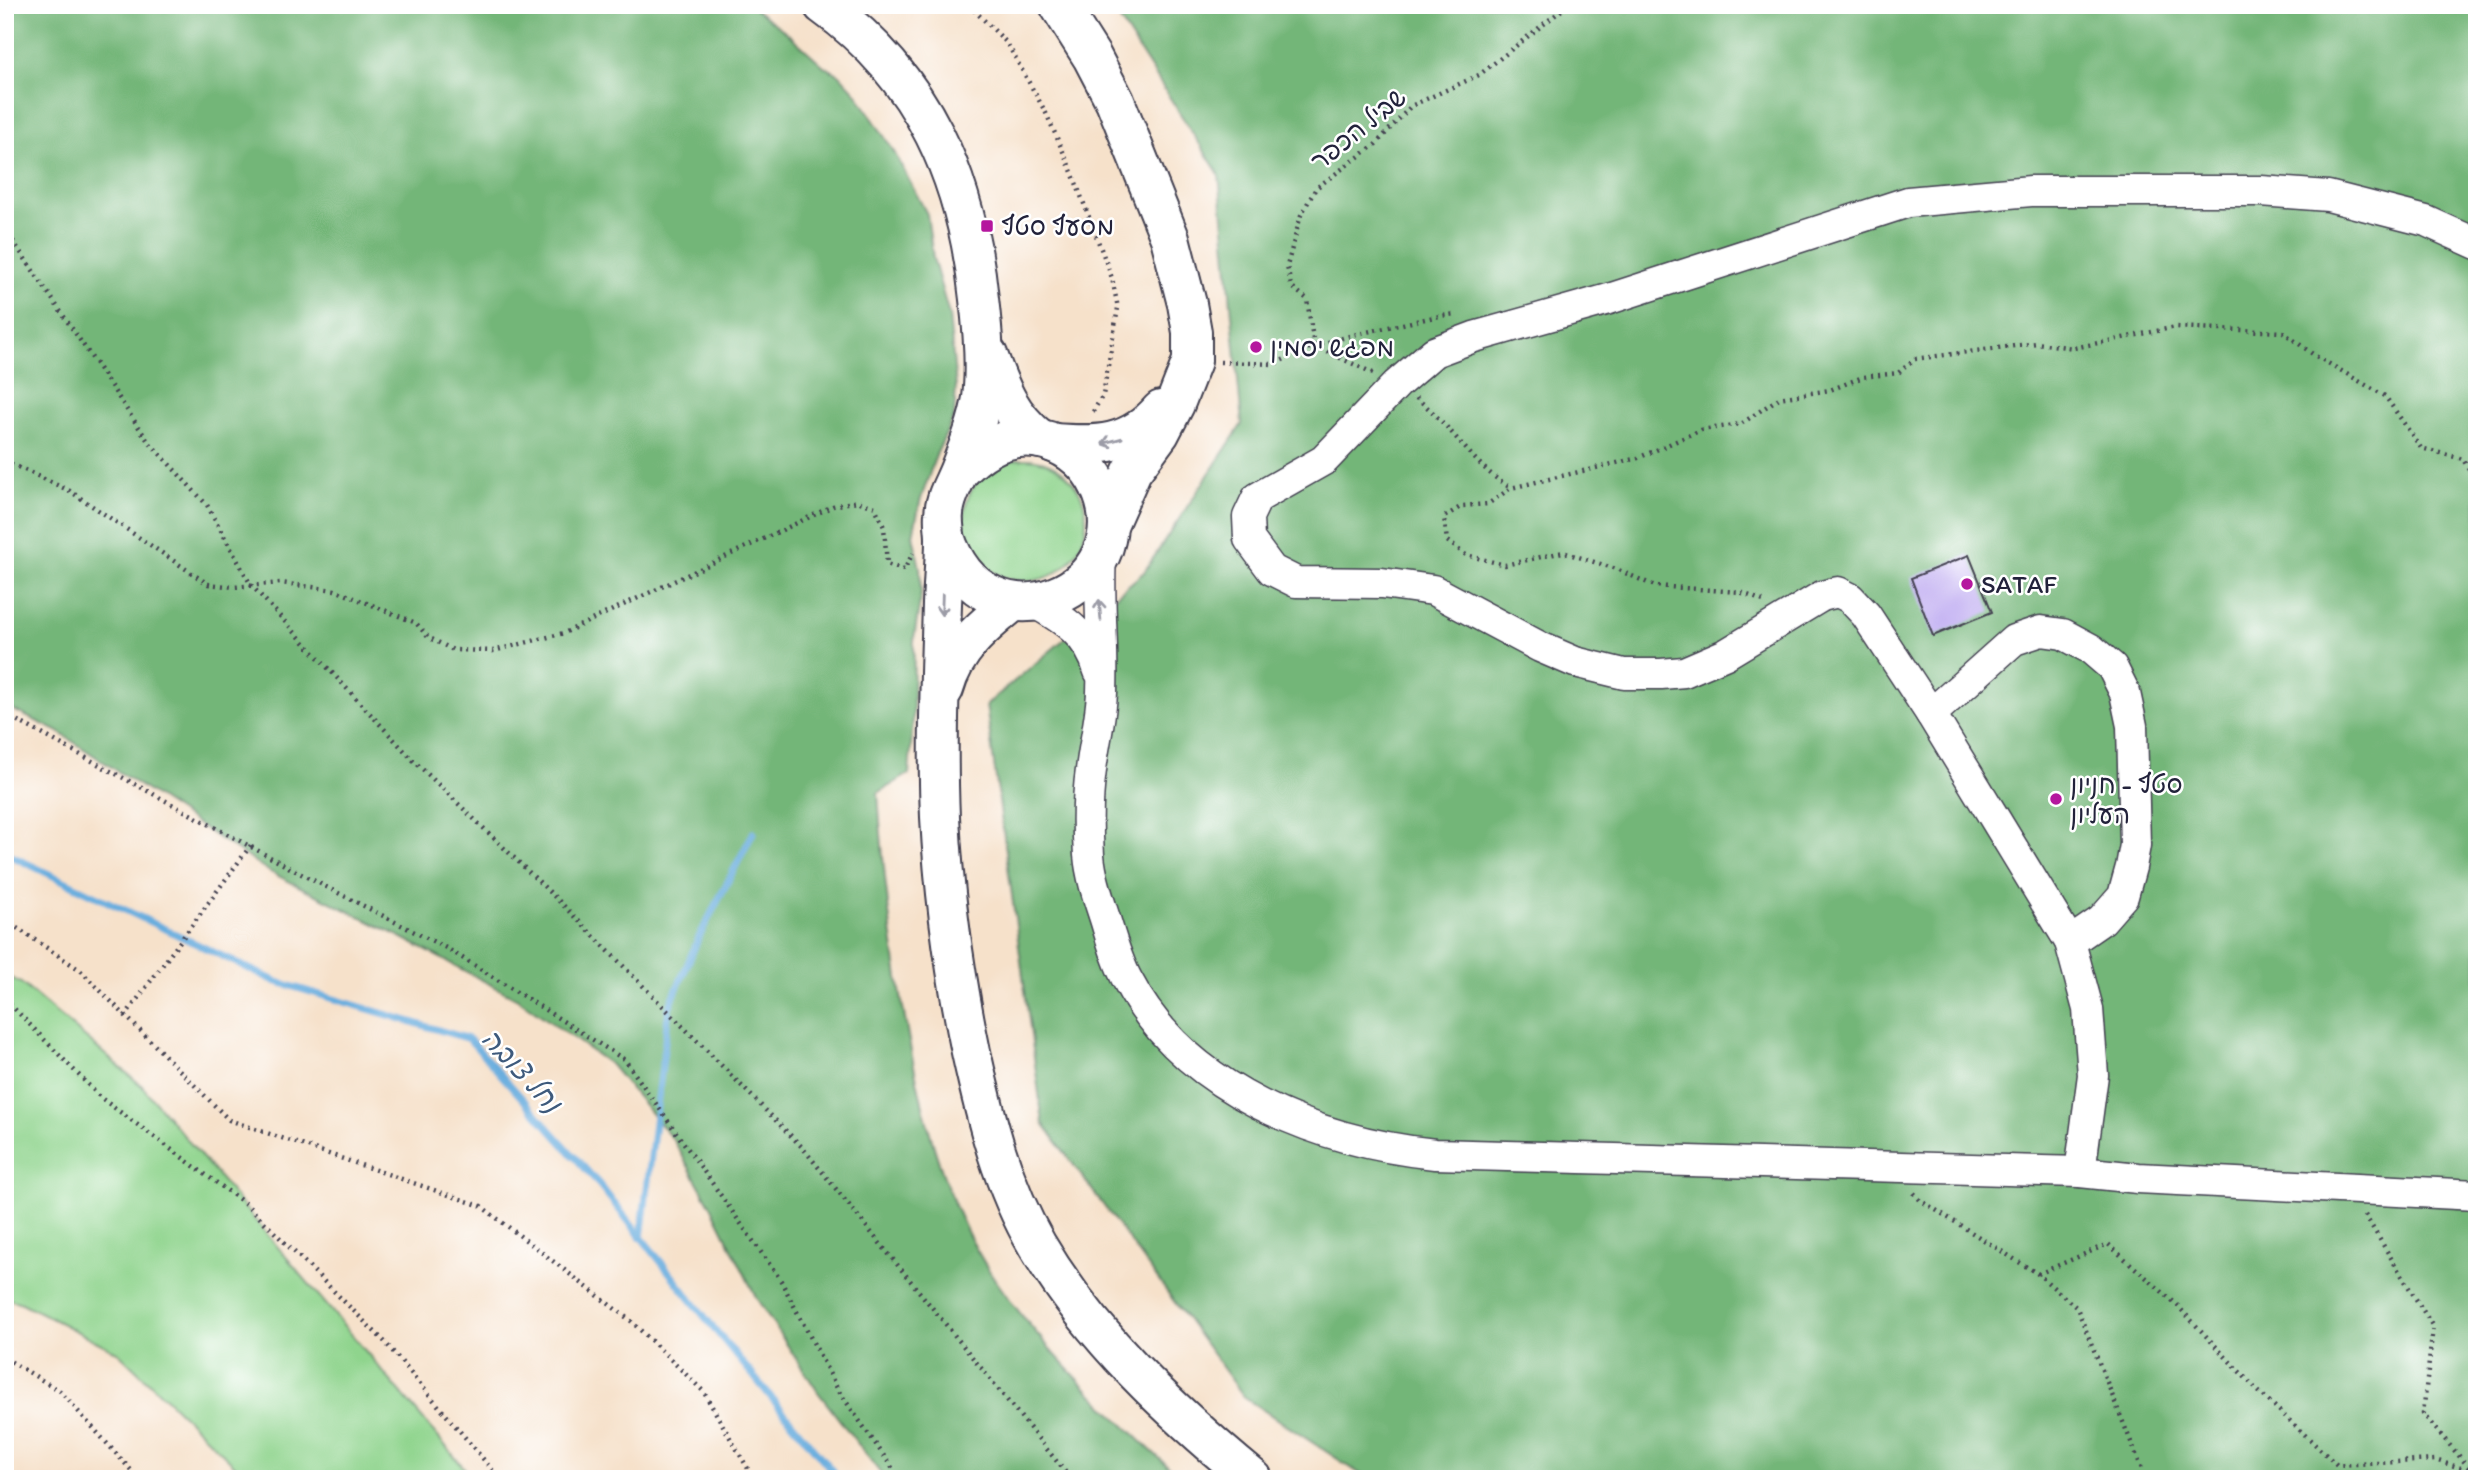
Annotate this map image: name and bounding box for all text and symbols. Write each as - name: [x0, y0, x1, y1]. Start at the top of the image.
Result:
- street label: שביל הכפר: [1304, 81, 1412, 177]
- place label: מסעף סטף: [1001, 210, 1114, 242]
- marker: מסעף סטף: [979, 218, 995, 234]
- place label: מפגש יסמין: [1270, 331, 1394, 363]
- marker: מפגש יסמין: [1248, 339, 1264, 355]
- one-way arrow: [1101, 436, 1123, 449]
- place label: SATAF: [1981, 568, 2057, 600]
- marker: SATAF: [1959, 576, 1975, 592]
- one-way arrow: [935, 593, 948, 616]
- one-way arrow: [1093, 599, 1106, 622]
- place label: סטף - חניון העליון: [2070, 768, 2183, 830]
- marker: סטף - חניון העליון: [2048, 791, 2064, 807]
- water label: נחל צובה: [475, 1021, 570, 1120]

